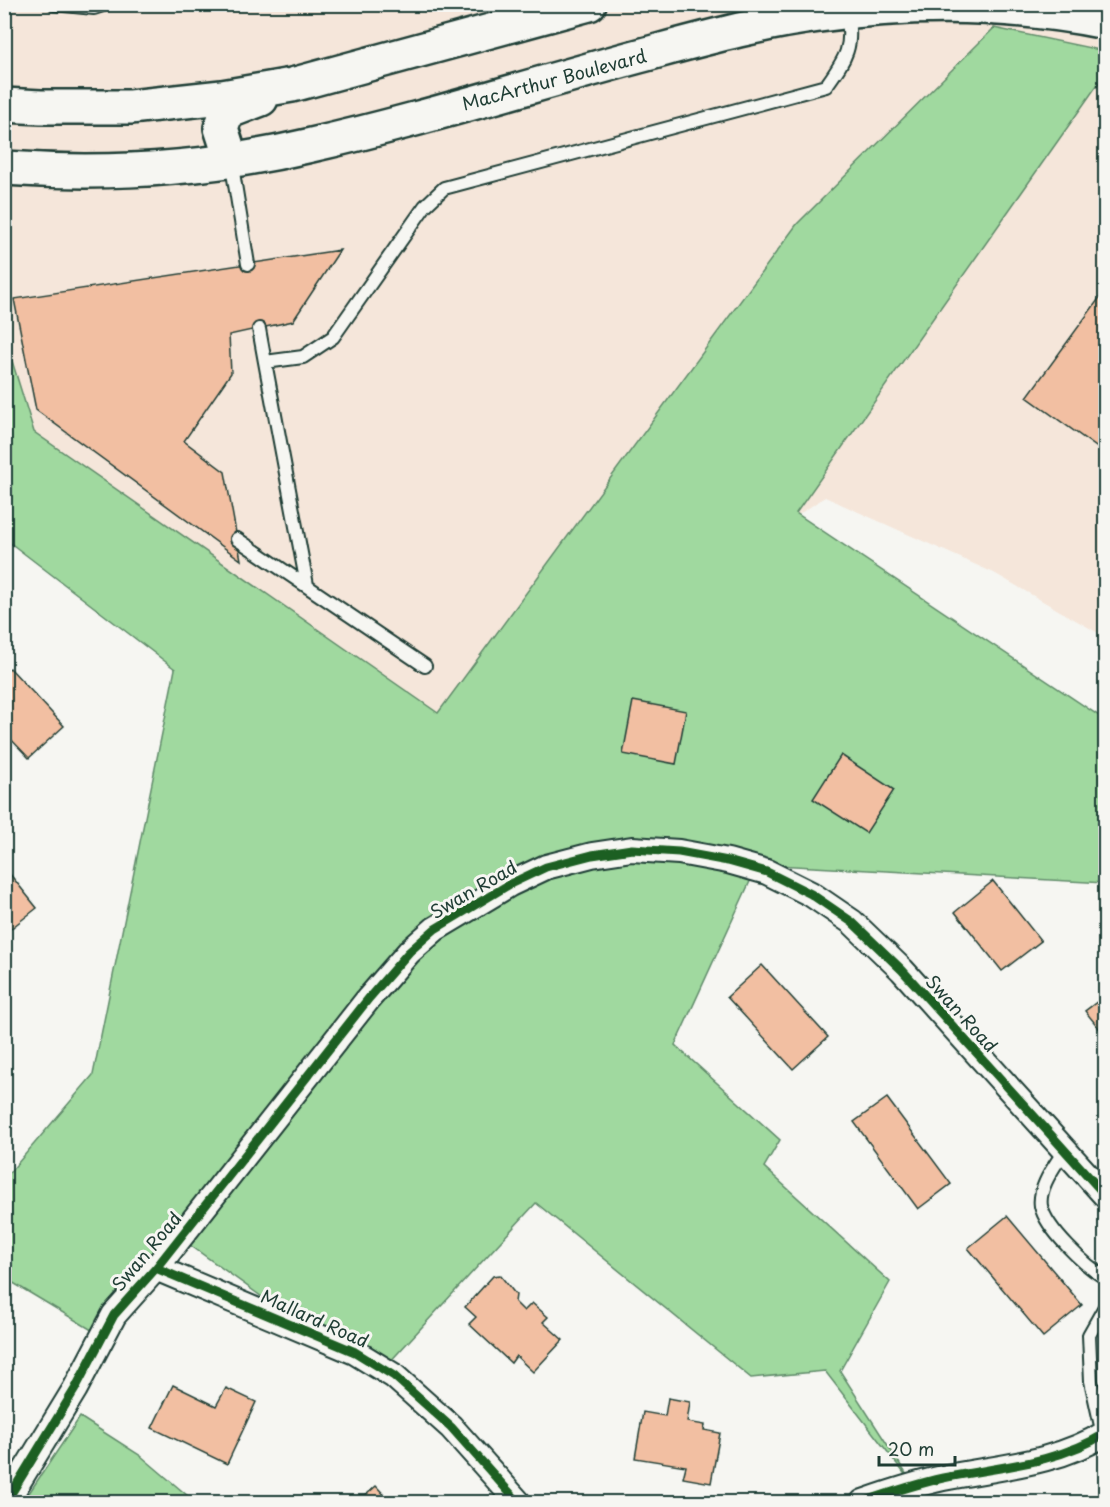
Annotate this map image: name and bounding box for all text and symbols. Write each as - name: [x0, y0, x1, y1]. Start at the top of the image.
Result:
- street label: MacArthur Boulevard: [459, 41, 649, 117]
- street label: Swan Road: [424, 853, 522, 925]
- street label: Swan Road: [920, 968, 1004, 1058]
- street label: Swan Road: [105, 1205, 187, 1297]
- street label: Mallard Road: [257, 1282, 373, 1354]
- scale bar: [879, 1429, 956, 1467]
- text: 20 m: [888, 1435, 934, 1462]

